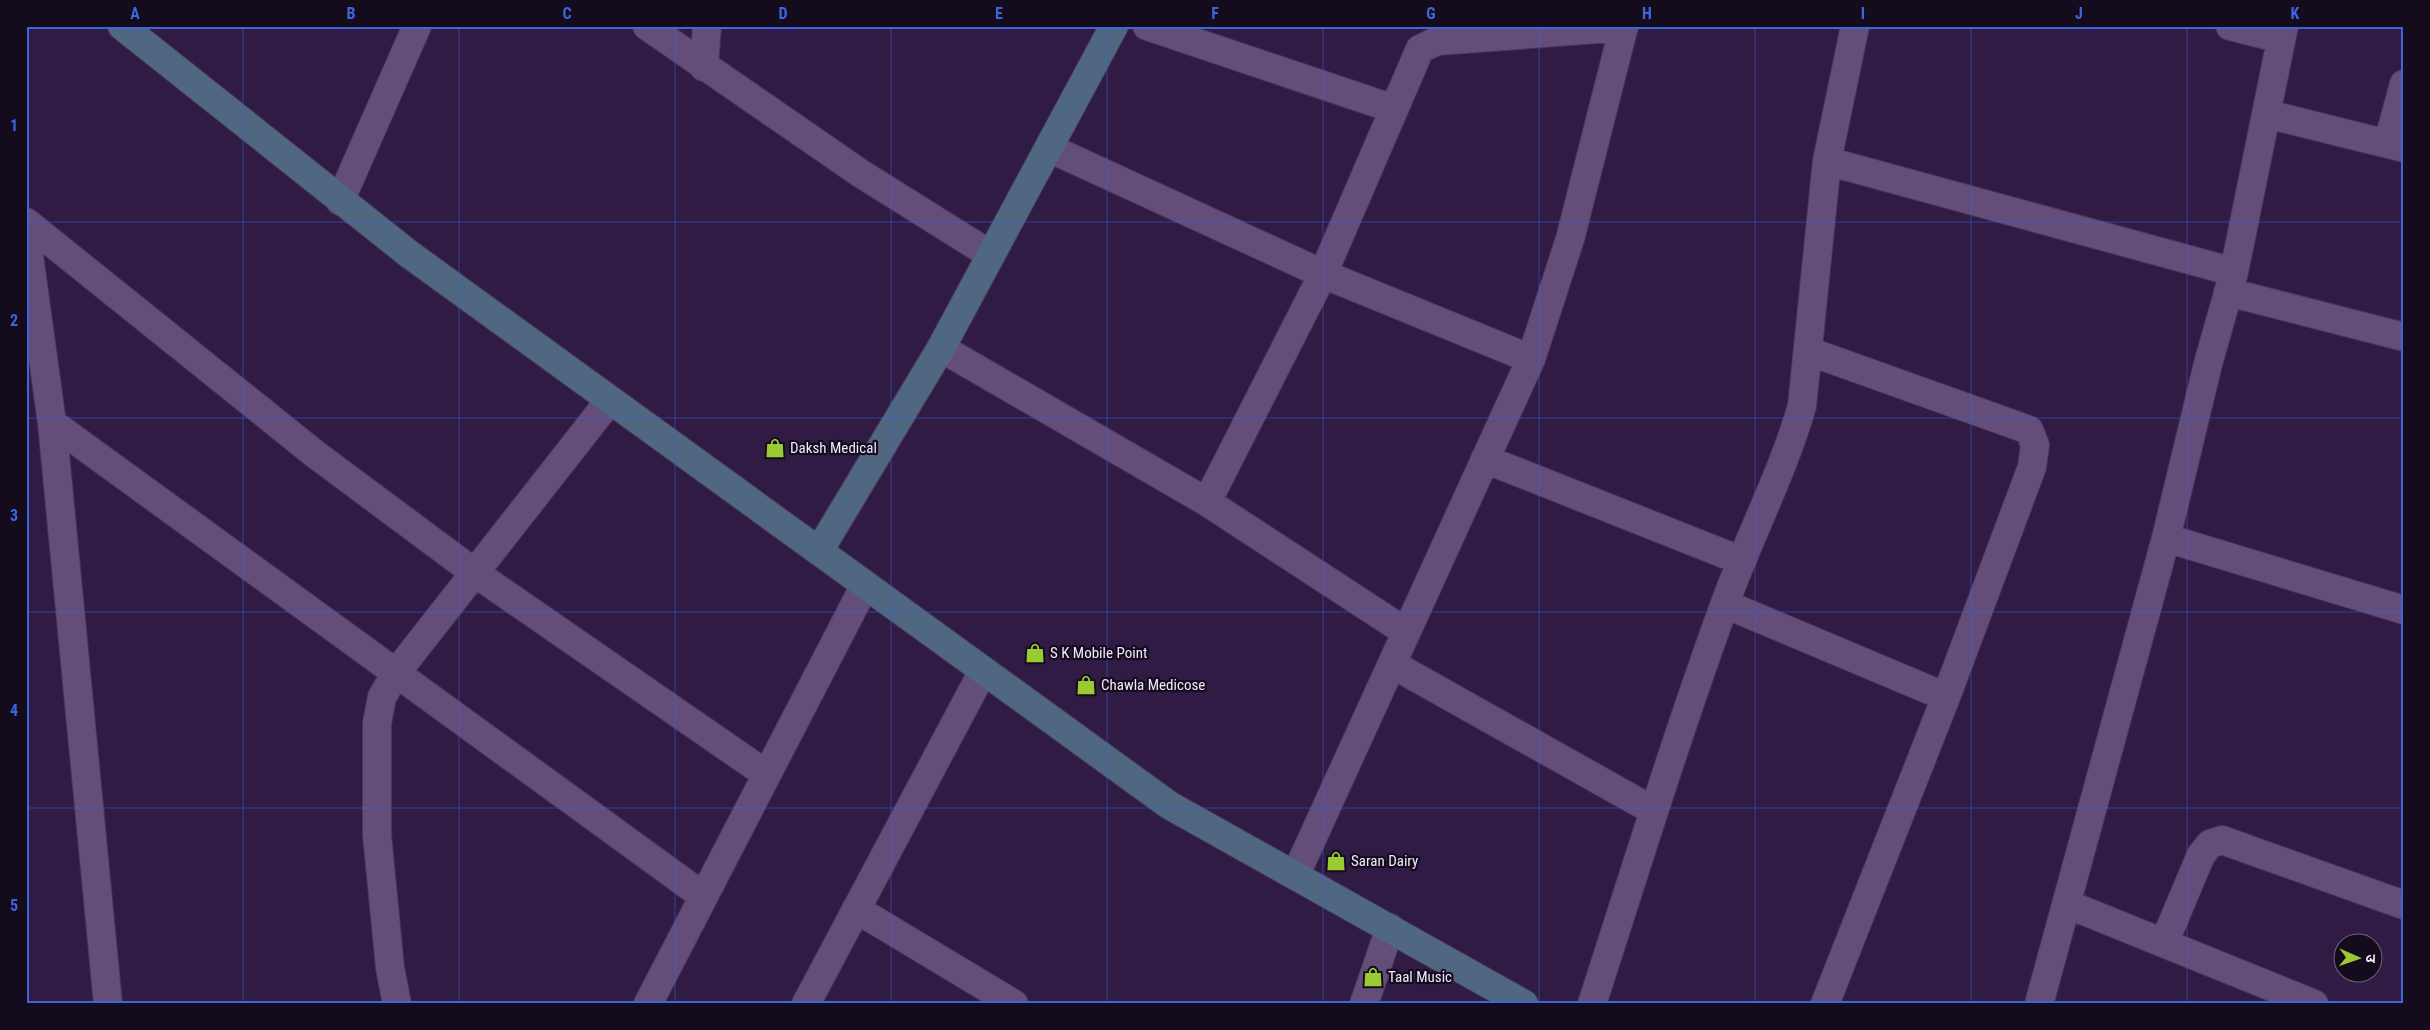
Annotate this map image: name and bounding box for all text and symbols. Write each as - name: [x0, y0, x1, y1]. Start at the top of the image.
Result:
- text: A: [130, 4, 140, 23]
- text: B: [347, 4, 356, 23]
- text: C: [562, 4, 572, 23]
- text: D: [778, 4, 788, 23]
- text: E: [995, 4, 1003, 23]
- text: F: [1211, 4, 1219, 23]
- text: G: [1426, 4, 1436, 23]
- text: H: [1642, 4, 1652, 23]
- text: I: [1861, 4, 1865, 23]
- text: J: [2075, 4, 2083, 23]
- text: K: [2291, 4, 2300, 23]
- text: 1: [10, 116, 18, 135]
- text: 2: [10, 311, 18, 330]
- shop icon: Daksh Medical: [764, 437, 786, 459]
- place label: Daksh Medical: [790, 439, 877, 457]
- text: 3: [10, 506, 18, 525]
- shop icon: S K Mobile Point: [1024, 642, 1046, 664]
- place label: S K Mobile Point: [1050, 644, 1147, 662]
- shop icon: Chawla Medicose: [1075, 674, 1097, 696]
- place label: Chawla Medicose: [1101, 676, 1205, 694]
- text: 4: [10, 701, 18, 720]
- shop icon: Saran Dairy: [1325, 850, 1347, 872]
- place label: Saran Dairy: [1351, 852, 1418, 870]
- text: 5: [10, 896, 18, 915]
- north arrow: [2332, 932, 2382, 982]
- text: उ: [2363, 954, 2379, 964]
- shop icon: Taal Music: [1362, 966, 1384, 988]
- place label: Taal Music: [1388, 968, 1452, 986]

